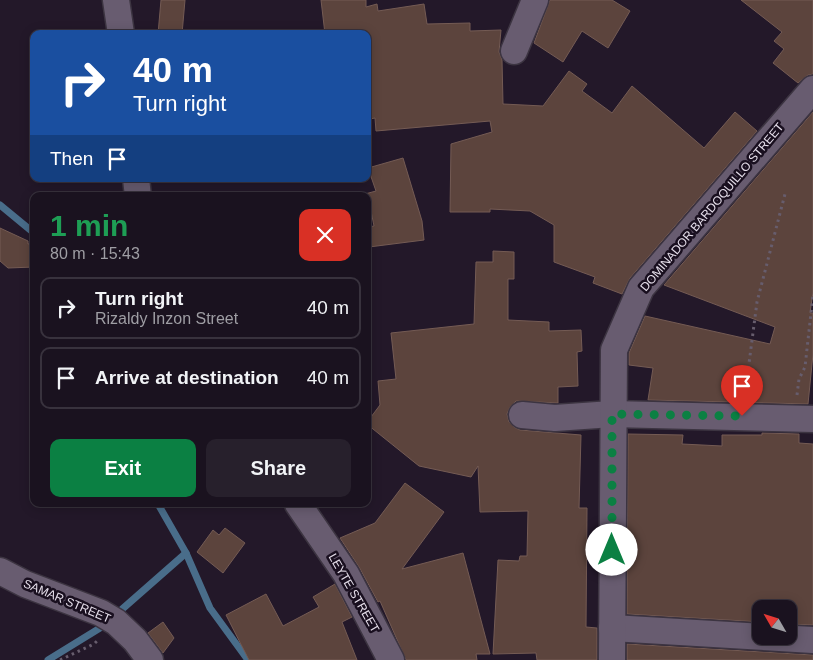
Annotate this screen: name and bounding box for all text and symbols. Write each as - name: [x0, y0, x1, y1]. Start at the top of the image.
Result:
- icon: right: [50, 50, 115, 115]
- text: 40 m: [133, 50, 213, 89]
- text: Turn right: [133, 91, 226, 116]
- street label: DOMINADOR BARDOQUILLO STREET: [637, 120, 787, 294]
- icon: arrive: [103, 145, 131, 173]
- text: Then: [50, 148, 93, 169]
- text: 1 min: [50, 209, 128, 242]
- button: close: [299, 209, 351, 261]
- text: 80 m · 15:43: [50, 245, 140, 262]
- text: Turn right: [95, 288, 183, 309]
- icon: right: [52, 294, 80, 322]
- text: 40 m: [307, 297, 349, 318]
- text: Rizaldy Inzon Street: [95, 310, 238, 327]
- icon: arrive: [52, 364, 80, 392]
- pin: [721, 365, 763, 416]
- text: Arrive at destination: [95, 367, 279, 388]
- text: 40 m: [307, 367, 349, 388]
- icon: arrive: [728, 372, 756, 400]
- button: Exit: [50, 439, 196, 497]
- button: Share: [206, 439, 351, 497]
- position arrow: [585, 523, 637, 575]
- street label: LEYTE STREET: [326, 551, 383, 635]
- street label: SAMAR STREET: [21, 576, 113, 626]
- north arrow: [752, 600, 798, 645]
- map controls: [752, 600, 797, 645]

